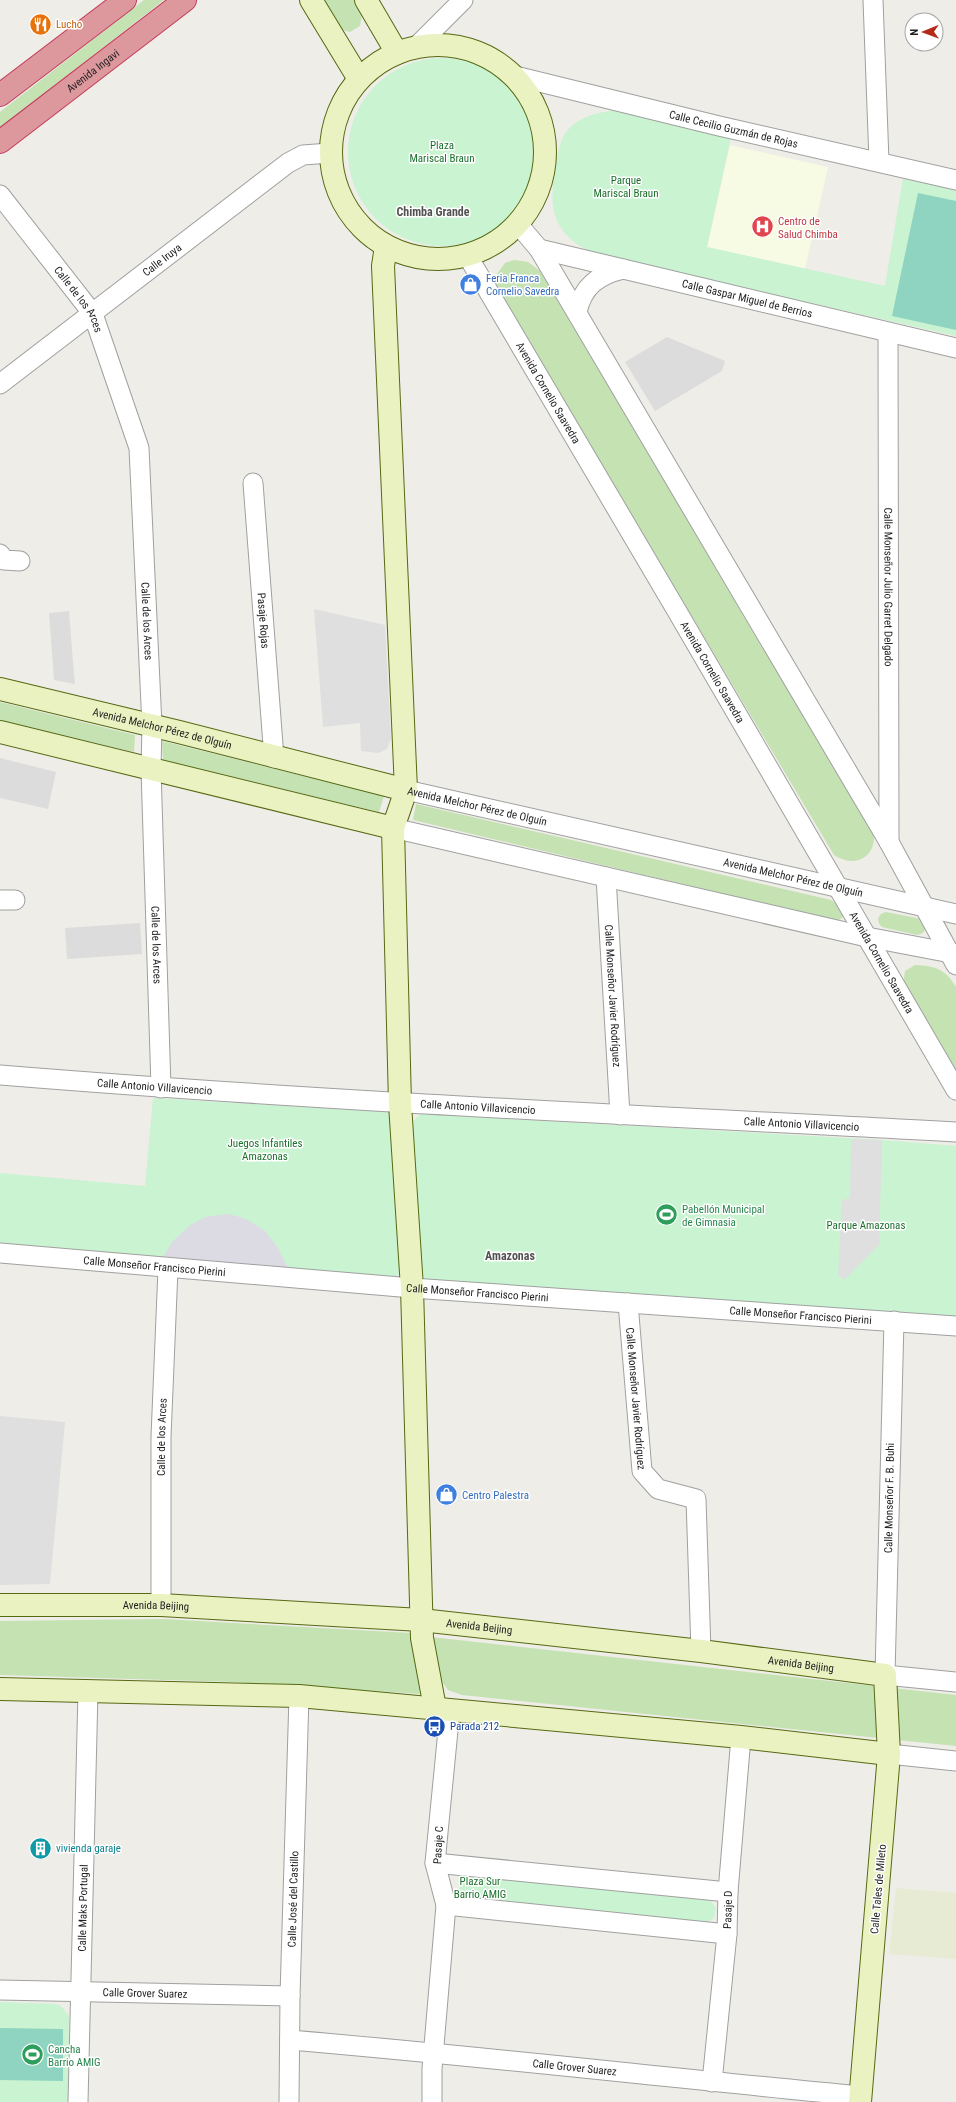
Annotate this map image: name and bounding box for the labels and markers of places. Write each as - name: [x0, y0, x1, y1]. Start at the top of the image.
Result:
- restaurant icon: Lucho: [28, 11, 54, 37]
- place label: Lucho: [56, 18, 83, 31]
- hospital icon: Centro de Salud Chimba: [750, 214, 776, 240]
- place label: Centro de Salud Chimba: [778, 215, 838, 241]
- shop icon: Feria Franca Cornelio Savedra: [458, 271, 484, 297]
- place label: Feria Franca Cornelio Savedra: [486, 272, 559, 298]
- sports icon: Pabellón Municipal de Gimnasia: [654, 1202, 680, 1228]
- place label: Pabellón Municipal de Gimnasia: [682, 1203, 765, 1229]
- shop icon: Centro Palestra: [433, 1482, 459, 1508]
- place label: Centro Palestra: [462, 1489, 529, 1502]
- bus stop icon: Parada 212: [422, 1713, 448, 1739]
- place label: Parada 212: [450, 1720, 499, 1733]
- building icon: vivienda garaje: [27, 1835, 53, 1861]
- place label: vivienda garaje: [56, 1842, 121, 1855]
- sports icon: Cancha Barrio AMIG: [19, 2042, 45, 2068]
- place label: Cancha Barrio AMIG: [48, 2043, 100, 2069]

